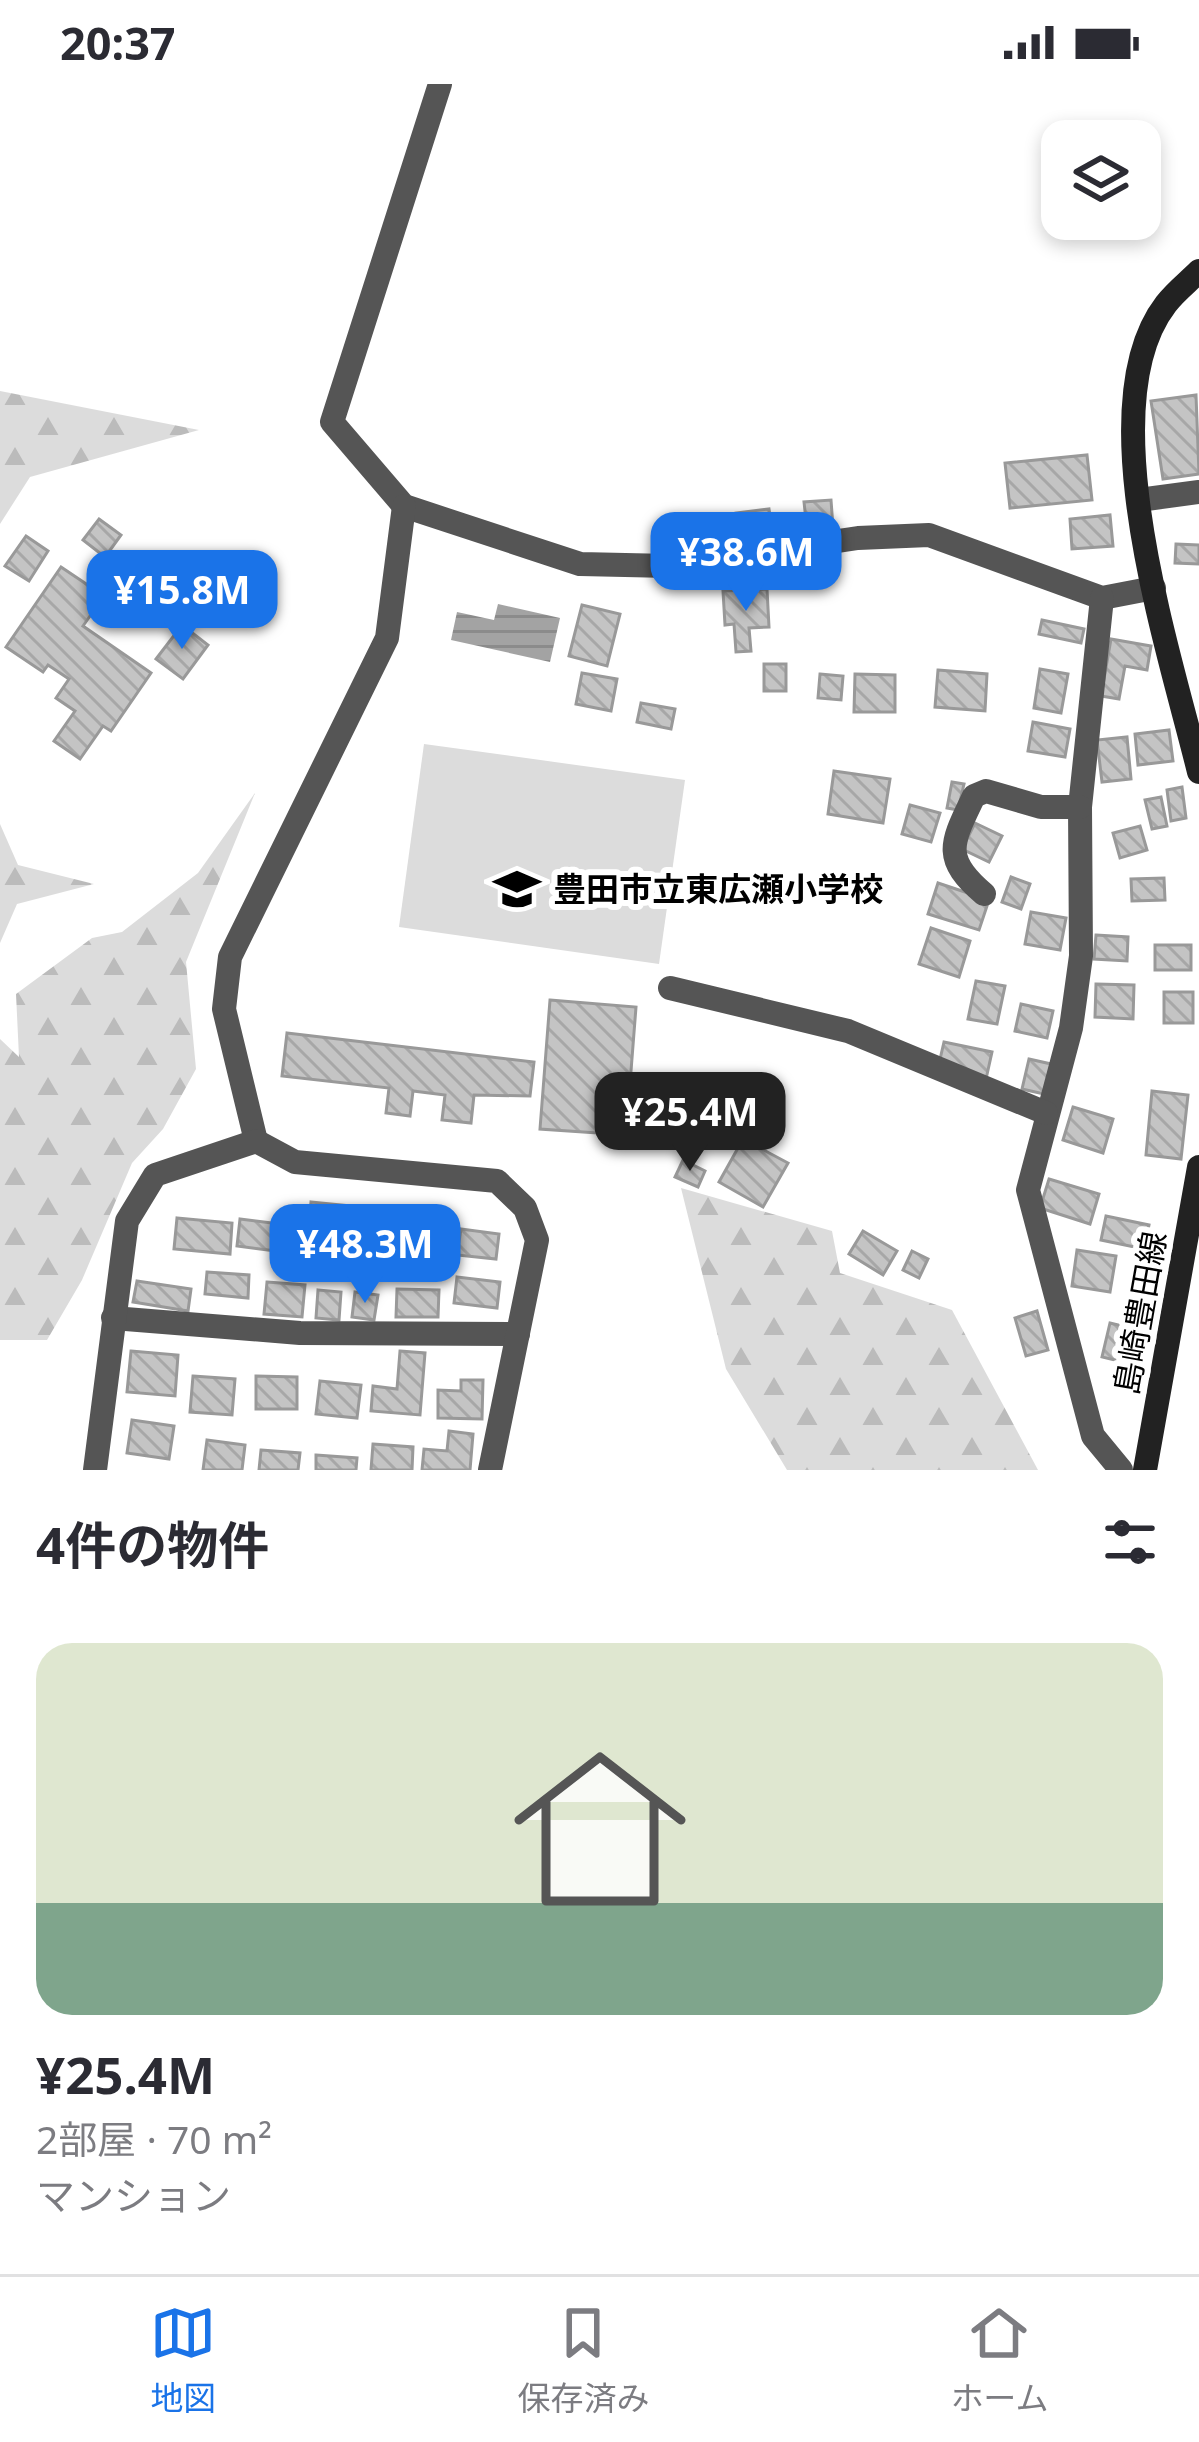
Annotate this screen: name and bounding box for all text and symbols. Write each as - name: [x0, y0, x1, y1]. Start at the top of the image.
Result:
- text: 20:37: [60, 12, 176, 73]
- map controls: [1041, 120, 1161, 240]
- button: layers: [1041, 120, 1161, 240]
- pin: ¥38.6M: [648, 512, 844, 614]
- text: ¥38.6M: [678, 524, 814, 577]
- pin: ¥15.8M: [84, 550, 280, 652]
- text: ¥15.8M: [114, 562, 250, 615]
- school or university icon: 豊田市立東広瀬小学校: [492, 864, 542, 914]
- place label: 豊田市立東広瀬小学校: [553, 866, 883, 911]
- pin: ¥25.4M: [592, 1072, 788, 1174]
- text: ¥25.4M: [622, 1084, 758, 1137]
- pin: ¥48.3M: [267, 1204, 463, 1306]
- text: ¥48.3M: [297, 1216, 433, 1269]
- street label: 島崎豊田線: [1103, 1228, 1176, 1398]
- text: 4件の物件: [36, 1509, 269, 1579]
- icon: filters: [1097, 1509, 1163, 1575]
- icon: home: [492, 1721, 708, 1937]
- text: ¥25.4M: [36, 2039, 215, 2109]
- text: 2部屋 · 70 m²: [36, 2112, 272, 2165]
- text: マンション: [36, 2168, 231, 2221]
- tab: 地図: [150, 2300, 216, 2420]
- tab: 保存済み: [517, 2300, 649, 2420]
- tab: ホーム: [950, 2300, 1048, 2420]

